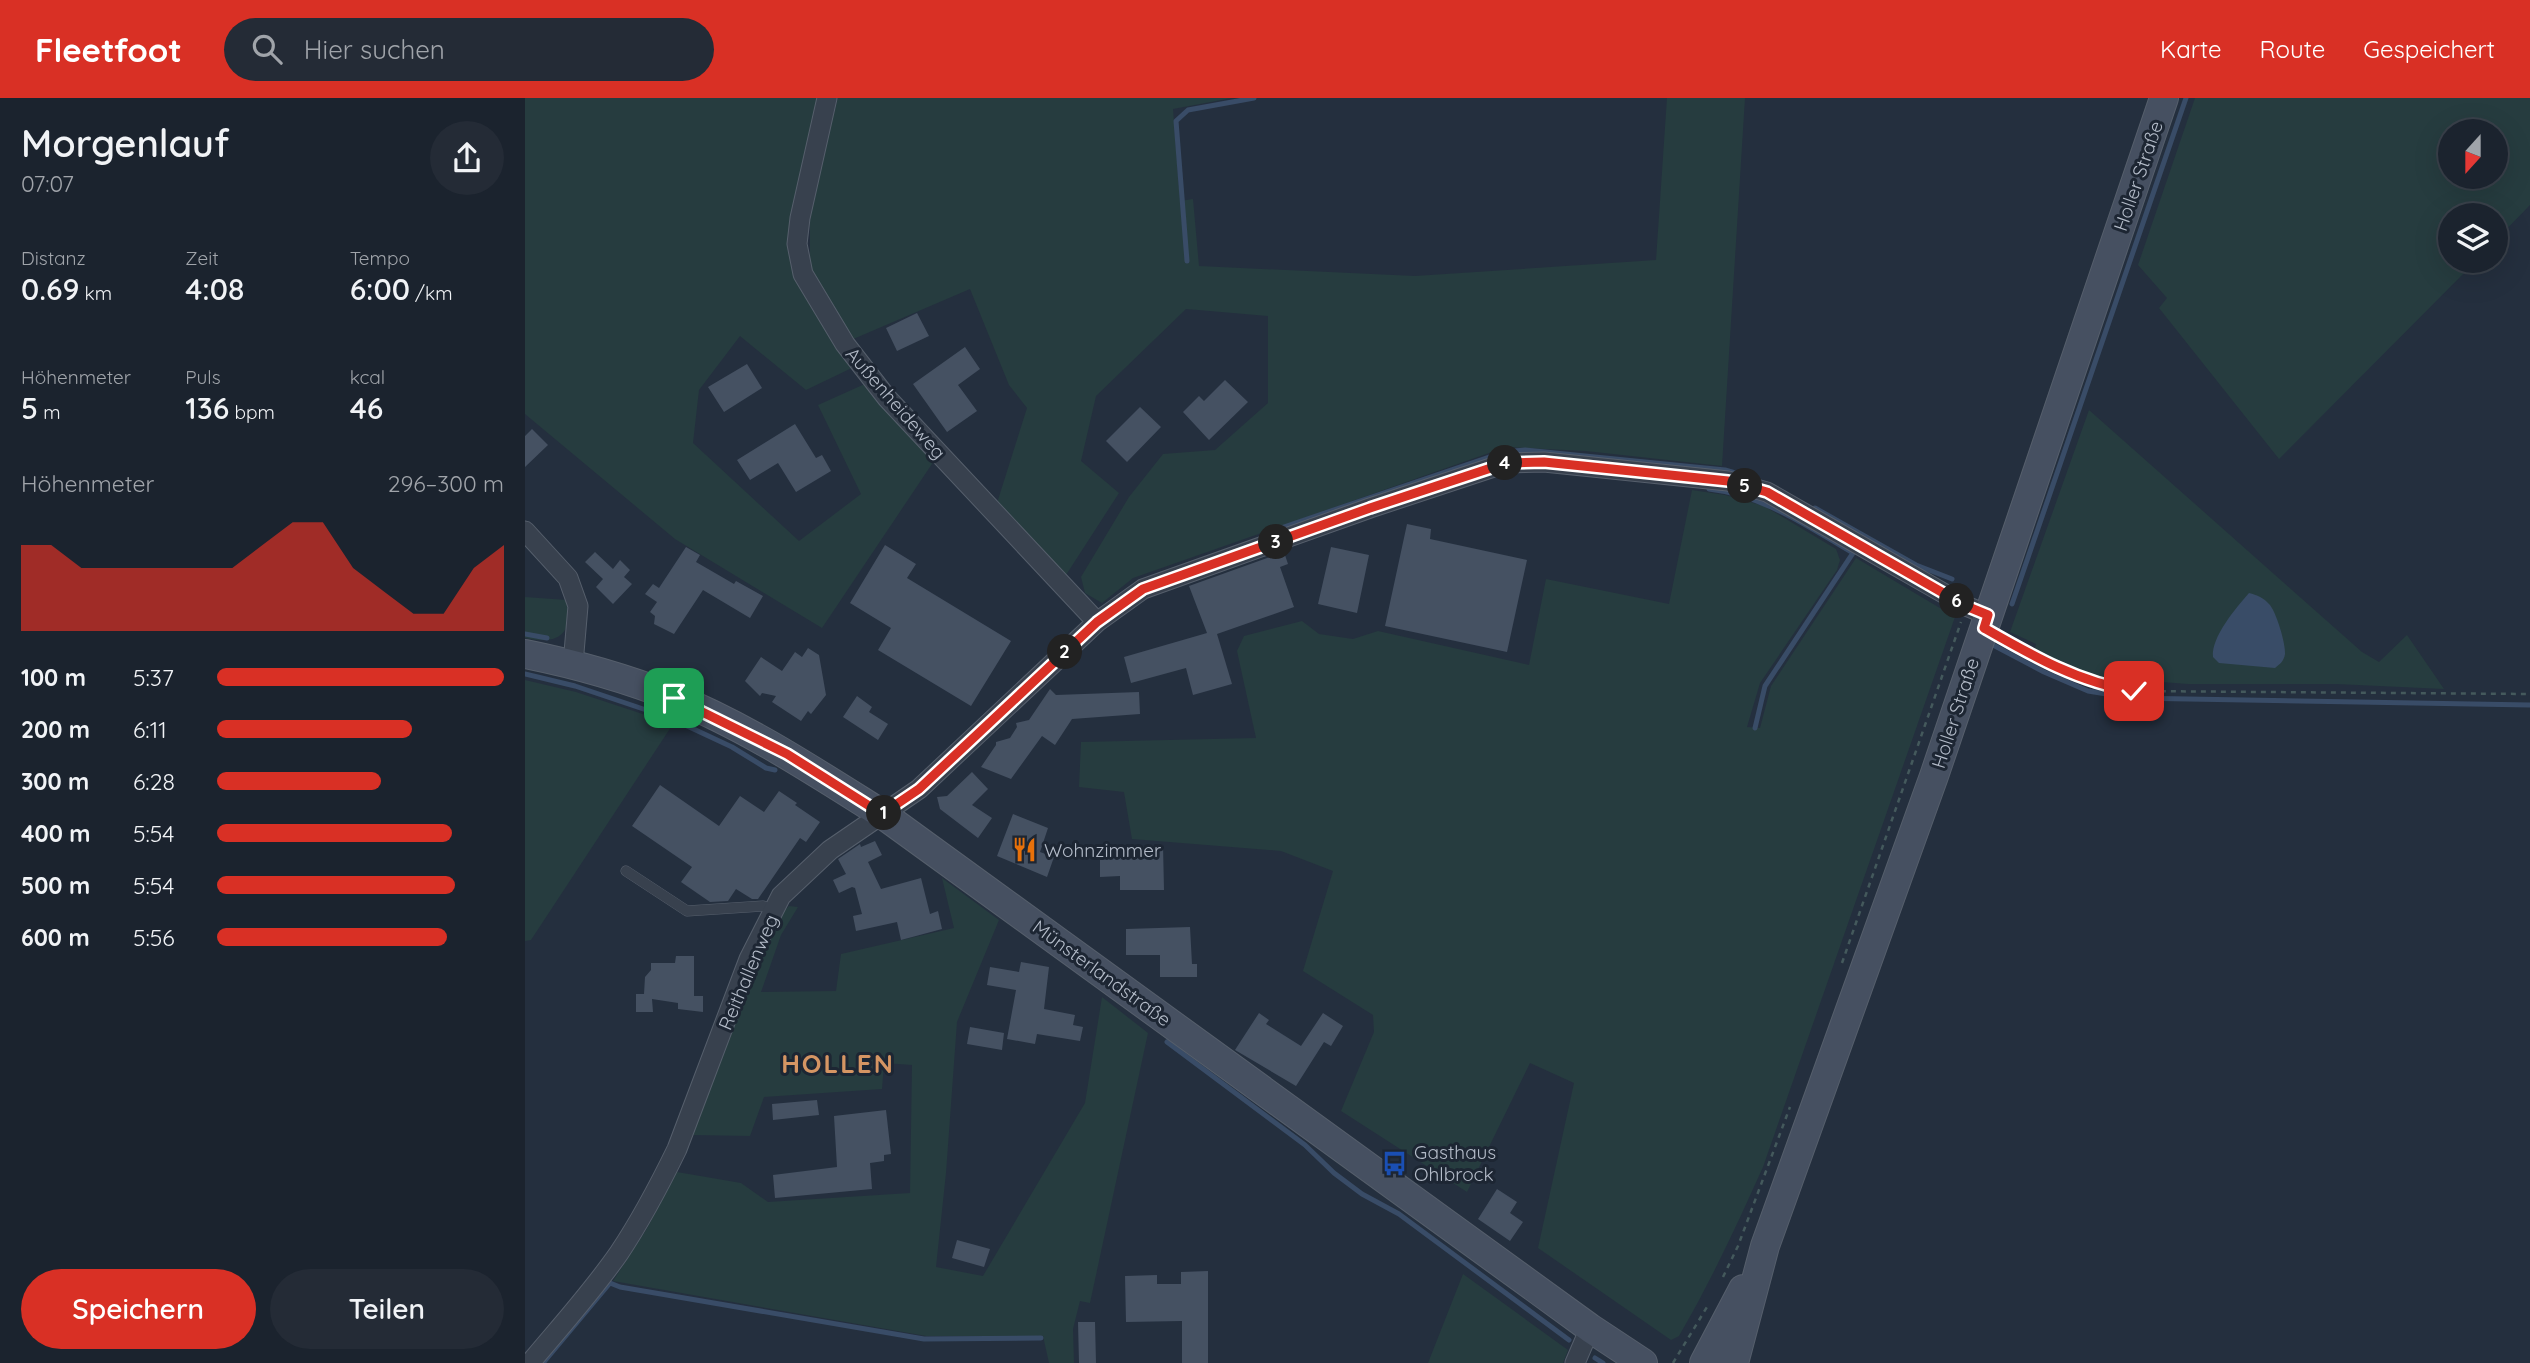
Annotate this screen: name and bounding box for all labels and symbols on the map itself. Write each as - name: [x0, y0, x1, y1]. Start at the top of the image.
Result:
- street label: Holler Straße: [2108, 118, 2168, 234]
- north arrow: [2438, 119, 2508, 189]
- street label: Außenheideweg: [841, 342, 951, 464]
- pin: 4: [1487, 446, 1523, 480]
- pin: 5: [1727, 468, 1763, 504]
- pin: 3: [1259, 524, 1293, 560]
- pin: 6: [1939, 584, 1975, 618]
- pin: 2: [1047, 634, 1083, 670]
- street label: Holler Straße: [1926, 655, 1984, 771]
- pin: [2104, 661, 2164, 721]
- pin: [644, 668, 704, 728]
- pin: 1: [867, 796, 901, 830]
- restaurant icon: Wohnzimmer: [1010, 836, 1038, 864]
- place label: Wohnzimmer: [1044, 838, 1162, 862]
- street label: Reithallenweg: [713, 911, 783, 1033]
- street label: Münsterlandstraße: [1028, 915, 1176, 1031]
- district label: HOLLEN: [781, 1047, 895, 1080]
- place label: Gasthaus Ohlbrock: [1414, 1140, 1496, 1186]
- bus stop icon: Gasthaus Ohlbrock: [1380, 1149, 1408, 1177]

